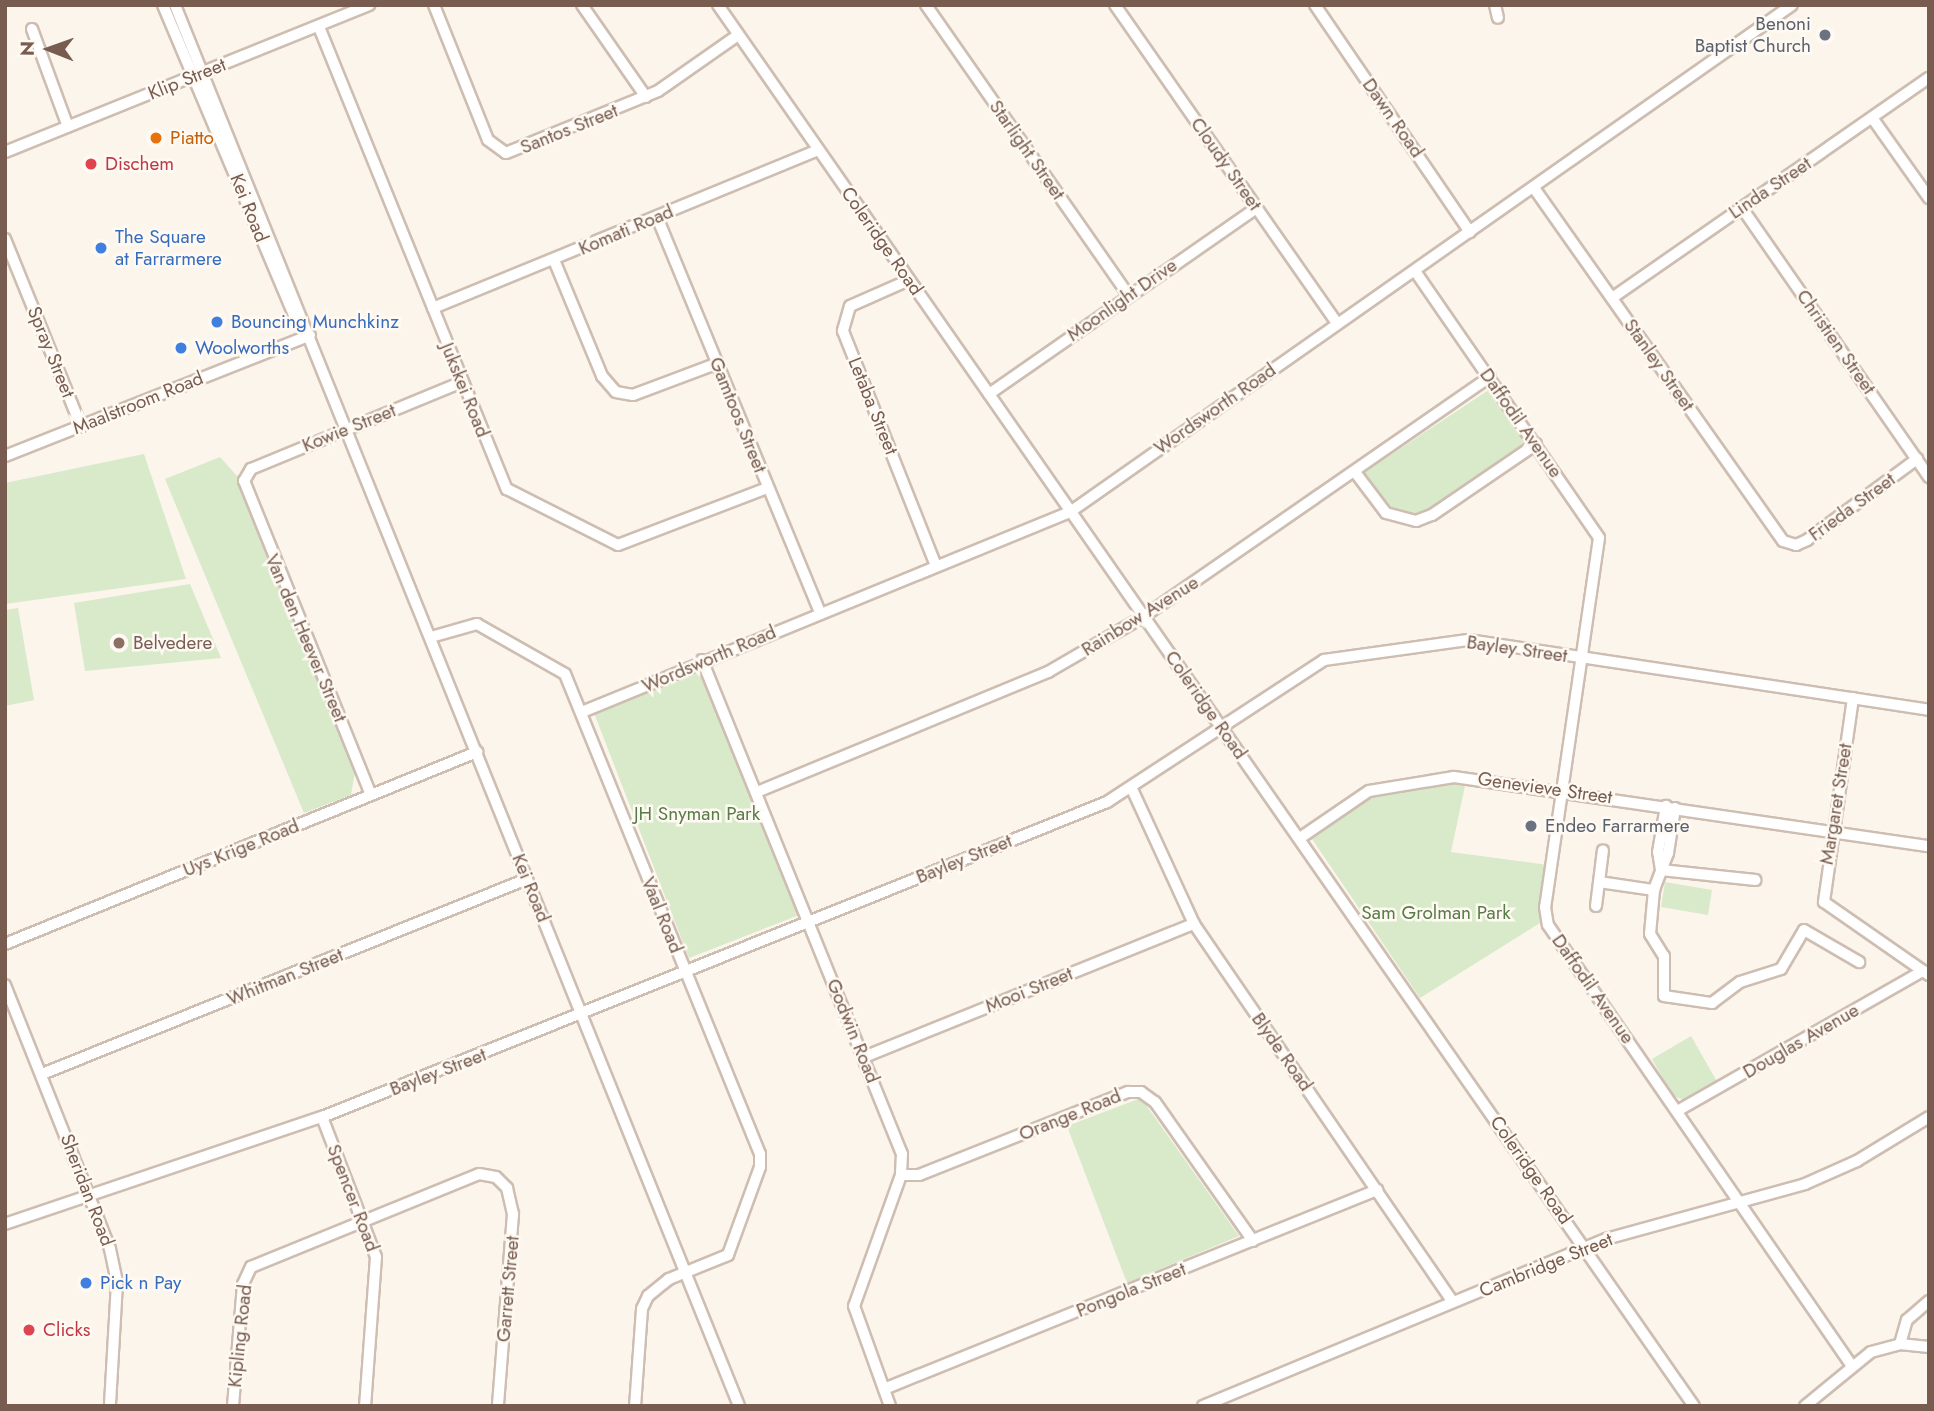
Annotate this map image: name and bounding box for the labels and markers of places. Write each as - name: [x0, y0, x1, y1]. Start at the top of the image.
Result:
- place label: Benoni Baptist Church: [1695, 13, 1811, 57]
- marker: Benoni Baptist Church: [1817, 27, 1833, 43]
- place label: Piatto: [170, 127, 214, 149]
- marker: Piatto: [148, 130, 164, 146]
- place label: Dischem: [105, 153, 174, 175]
- marker: Dischem: [83, 156, 99, 172]
- place label: The Square at Farrarmere: [115, 226, 222, 270]
- marker: The Square at Farrarmere: [93, 240, 109, 256]
- place label: Bouncing Munchkinz: [231, 311, 399, 333]
- marker: Bouncing Munchkinz: [209, 314, 225, 330]
- place label: Woolworths: [195, 337, 289, 359]
- marker: Woolworths: [173, 340, 189, 356]
- place label: Belvedere: [133, 632, 212, 654]
- marker: Belvedere: [111, 635, 127, 651]
- place label: Endeo Farrarmere: [1545, 815, 1689, 837]
- marker: Endeo Farrarmere: [1523, 818, 1539, 834]
- place label: Pick n Pay: [100, 1272, 181, 1294]
- marker: Pick n Pay: [78, 1275, 94, 1291]
- place label: Clicks: [43, 1319, 90, 1341]
- marker: Clicks: [21, 1322, 37, 1338]

